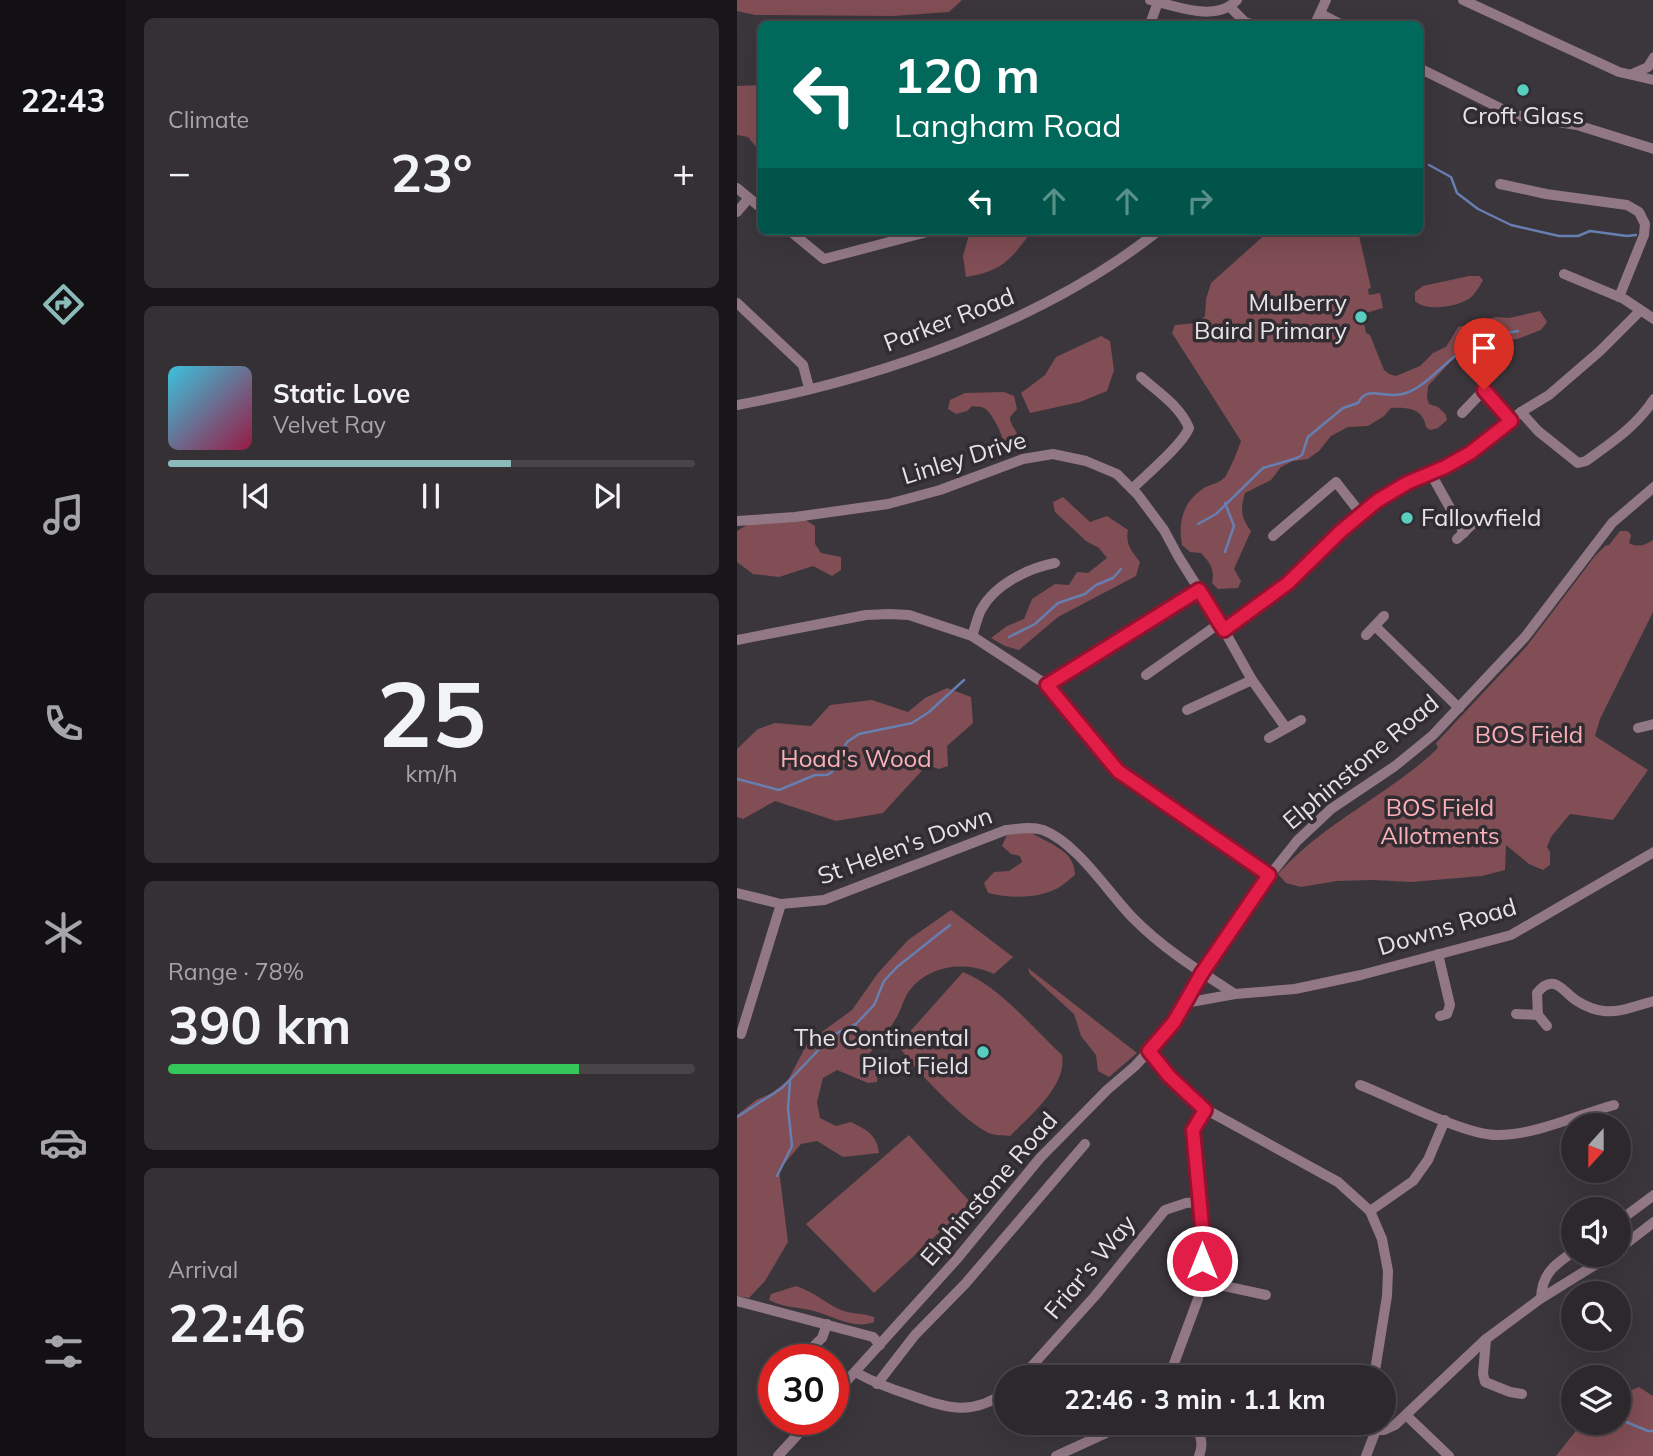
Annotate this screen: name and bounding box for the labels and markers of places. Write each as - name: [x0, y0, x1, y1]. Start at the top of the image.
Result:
- marker: Croft Glass: [1515, 82, 1531, 98]
- place label: Croft Glass: [1462, 100, 1584, 130]
- place label: Mulberry Baird Primary: [1194, 287, 1347, 345]
- marker: Mulberry Baird Primary: [1353, 309, 1369, 325]
- pin: [1454, 318, 1514, 390]
- place label: Fallowfield: [1421, 502, 1541, 532]
- marker: Fallowfield: [1399, 510, 1415, 526]
- place label: The Continental Pilot Field: [794, 1022, 969, 1080]
- marker: The Continental Pilot Field: [975, 1044, 991, 1060]

